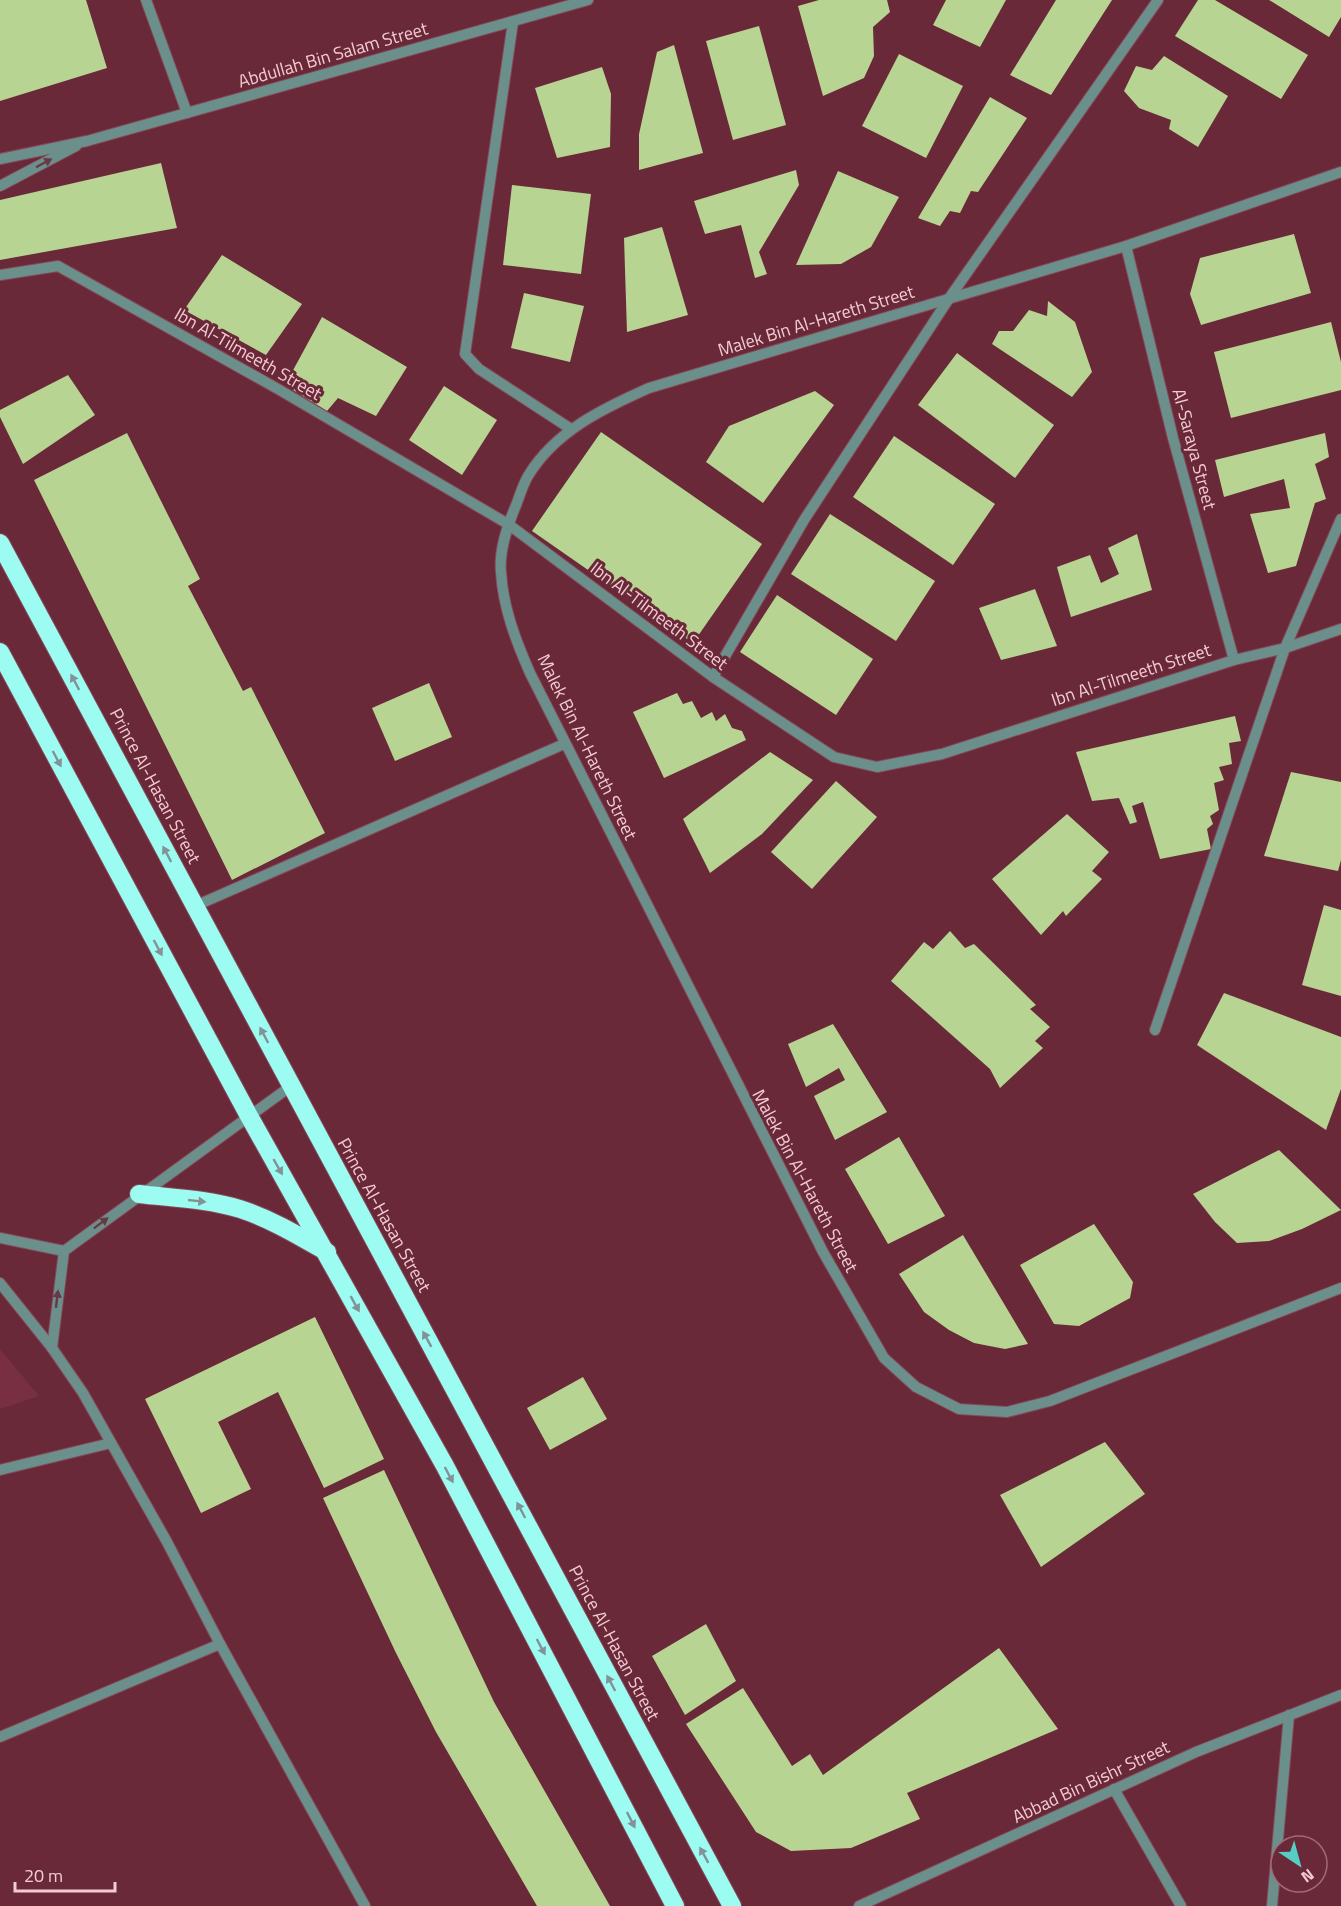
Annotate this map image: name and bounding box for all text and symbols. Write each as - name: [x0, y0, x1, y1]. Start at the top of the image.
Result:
- street label: Abdullah Bin Salam Street: [235, 14, 432, 95]
- one-way arrow: [35, 159, 52, 168]
- street label: Malek Bin Al-Hareth Street: [714, 278, 918, 363]
- street label: Ibn Al-Tilmeeth Street: [170, 300, 328, 407]
- street label: Al-Saraya Street: [1165, 385, 1224, 513]
- street label: Ibn Al-Tilmeeth Street: [585, 555, 734, 677]
- street label: Ibn Al-Tilmeeth Street: [1048, 636, 1215, 713]
- street label: Malek Bin Al-Hareth Street: [531, 649, 645, 845]
- one-way arrow: [70, 674, 80, 691]
- street label: Prince Al-Hasan Street: [103, 703, 208, 869]
- one-way arrow: [52, 750, 62, 767]
- one-way arrow: [163, 845, 173, 863]
- one-way arrow: [153, 940, 163, 957]
- one-way arrow: [259, 1026, 269, 1043]
- street label: Malek Bin Al-Hareth Street: [746, 1084, 866, 1278]
- street label: Prince Al-Hasan Street: [331, 1133, 438, 1297]
- one-way arrow: [273, 1159, 283, 1176]
- one-way arrow: [188, 1196, 207, 1206]
- one-way arrow: [94, 1217, 109, 1229]
- one-way arrow: [52, 1290, 62, 1309]
- one-way arrow: [350, 1296, 360, 1313]
- one-way arrow: [422, 1330, 432, 1347]
- one-way arrow: [444, 1467, 454, 1484]
- one-way arrow: [516, 1502, 525, 1519]
- street label: Prince Al-Hasan Street: [562, 1560, 667, 1726]
- one-way arrow: [536, 1639, 546, 1656]
- one-way arrow: [607, 1674, 617, 1692]
- street label: Abbad Bin Bishr Street: [1008, 1733, 1174, 1830]
- one-way arrow: [626, 1812, 636, 1829]
- north arrow: [1269, 1834, 1329, 1894]
- one-way arrow: [699, 1846, 709, 1863]
- scale bar: [15, 1855, 116, 1893]
- text: 20 m: [24, 1862, 63, 1889]
- text: N: [1296, 1863, 1319, 1889]

